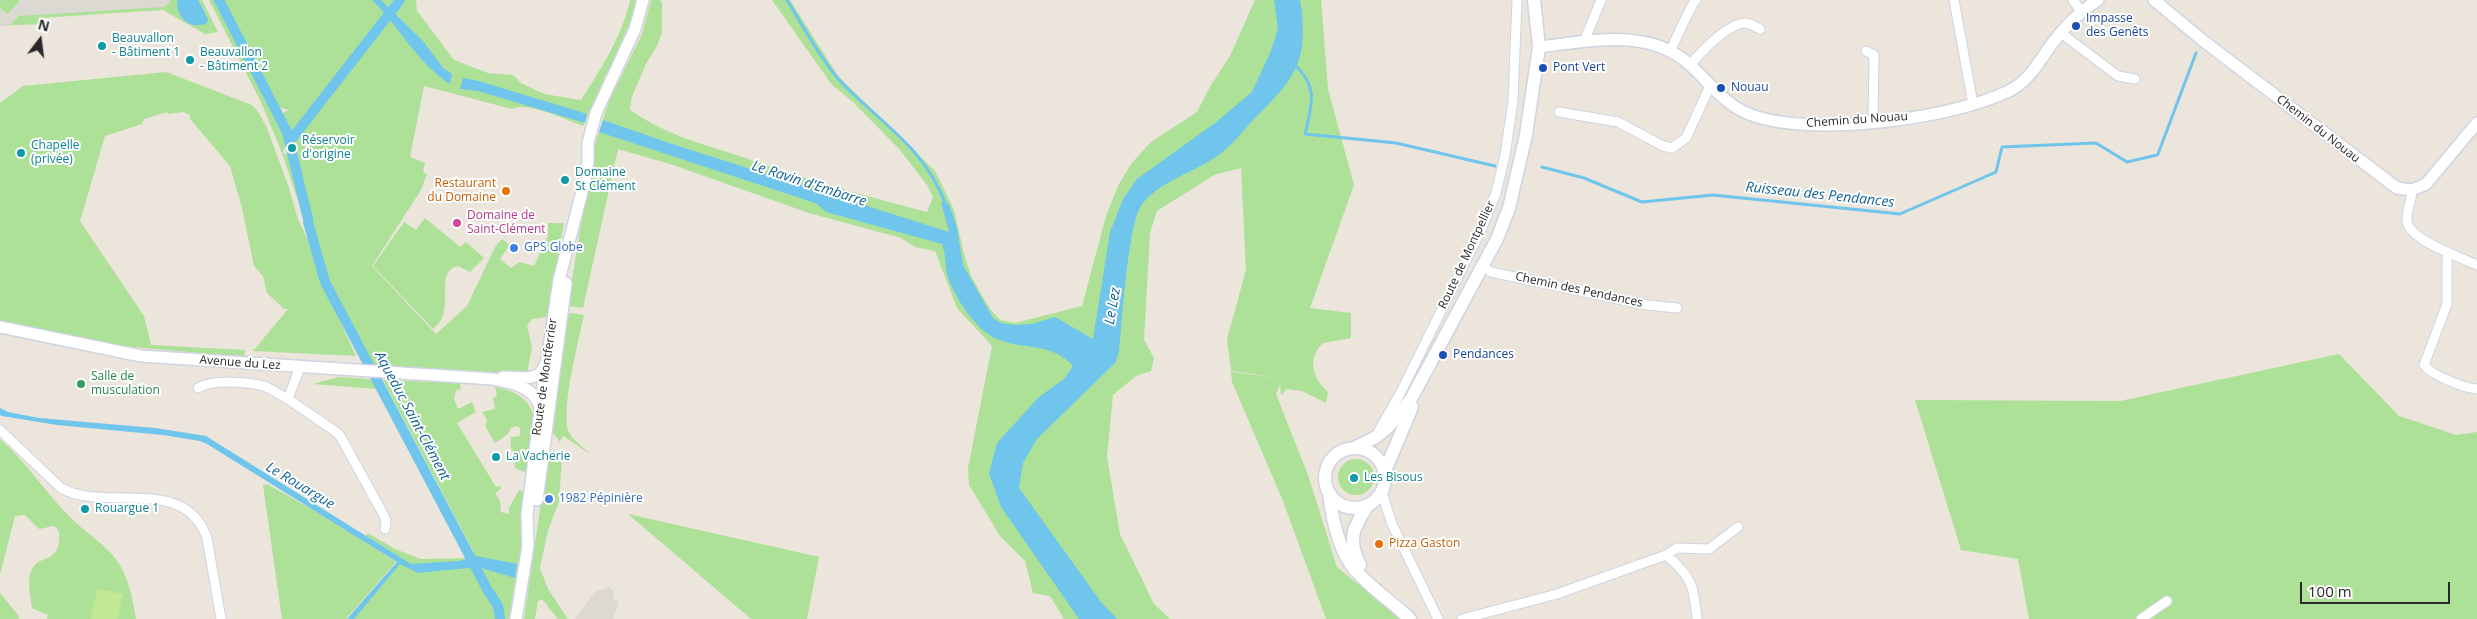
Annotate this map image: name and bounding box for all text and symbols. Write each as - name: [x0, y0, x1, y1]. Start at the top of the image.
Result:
- place label: Impasse des Genêts: [2086, 12, 2148, 40]
- text: N: [36, 14, 52, 36]
- north arrow: [15, 15, 65, 65]
- marker: Impasse des Genêts: [2070, 20, 2082, 32]
- place label: Beauvallon - Bâtiment 1: [112, 32, 180, 60]
- marker: Beauvallon - Bâtiment 1: [96, 40, 108, 52]
- place label: Beauvallon - Bâtiment 2: [200, 46, 268, 74]
- marker: Beauvallon - Bâtiment 2: [184, 54, 196, 66]
- place label: Pont Vert: [1553, 61, 1605, 75]
- marker: Pont Vert: [1537, 62, 1549, 74]
- place label: Nouau: [1731, 81, 1769, 95]
- marker: Nouau: [1715, 82, 1727, 94]
- street label: Chemin du Nouau: [2273, 92, 2363, 166]
- street label: Chemin du Nouau: [1806, 109, 1908, 131]
- place label: Réservoir d'origine: [302, 134, 355, 162]
- place label: Chapelle (privée): [31, 139, 79, 167]
- marker: Réservoir d'origine: [286, 142, 298, 154]
- marker: Chapelle (privée): [15, 147, 27, 159]
- water label: Le Ravin d'Embarre: [750, 158, 868, 210]
- place label: Domaine St Clément: [575, 166, 636, 194]
- marker: Domaine St Clément: [559, 174, 571, 186]
- place label: Restaurant du Domaine: [427, 177, 496, 205]
- water label: Ruisseau des Pendances: [1745, 179, 1895, 211]
- marker: Restaurant du Domaine: [500, 185, 512, 197]
- street label: Route de Montpellier: [1436, 199, 1498, 311]
- place label: Domaine de Saint-Clément: [467, 209, 546, 237]
- marker: Domaine de Saint-Clément: [451, 217, 463, 229]
- place label: GPS Globe: [524, 241, 583, 255]
- marker: GPS Globe: [508, 242, 520, 254]
- street label: Chemin des Pendances: [1514, 269, 1644, 311]
- water label: Le Lez: [1101, 286, 1125, 326]
- street label: Route de Montferrier: [530, 317, 560, 437]
- place label: Pendances: [1453, 348, 1514, 362]
- water label: Aqueduc Saint-Clément: [371, 349, 453, 483]
- marker: Pendances: [1437, 349, 1449, 361]
- street label: Avenue du Lez: [199, 353, 281, 373]
- place label: Salle de musculation: [91, 370, 160, 398]
- marker: Salle de musculation: [75, 378, 87, 390]
- place label: La Vacherie: [506, 450, 570, 464]
- marker: La Vacherie: [490, 451, 502, 463]
- water label: Le Rouargue: [263, 459, 337, 513]
- place label: Les Bisous: [1364, 471, 1423, 485]
- marker: Les Bisous: [1348, 472, 1360, 484]
- place label: 1982 Pépinière: [559, 492, 643, 506]
- marker: 1982 Pépinière: [543, 493, 555, 505]
- place label: Rouargue 1: [95, 502, 159, 516]
- marker: Rouargue 1: [79, 503, 91, 515]
- place label: Pizza Gaston: [1389, 537, 1460, 551]
- marker: Pizza Gaston: [1373, 538, 1385, 550]
- scale bar: [2302, 572, 2452, 604]
- text: 100 m: [2308, 581, 2352, 601]

